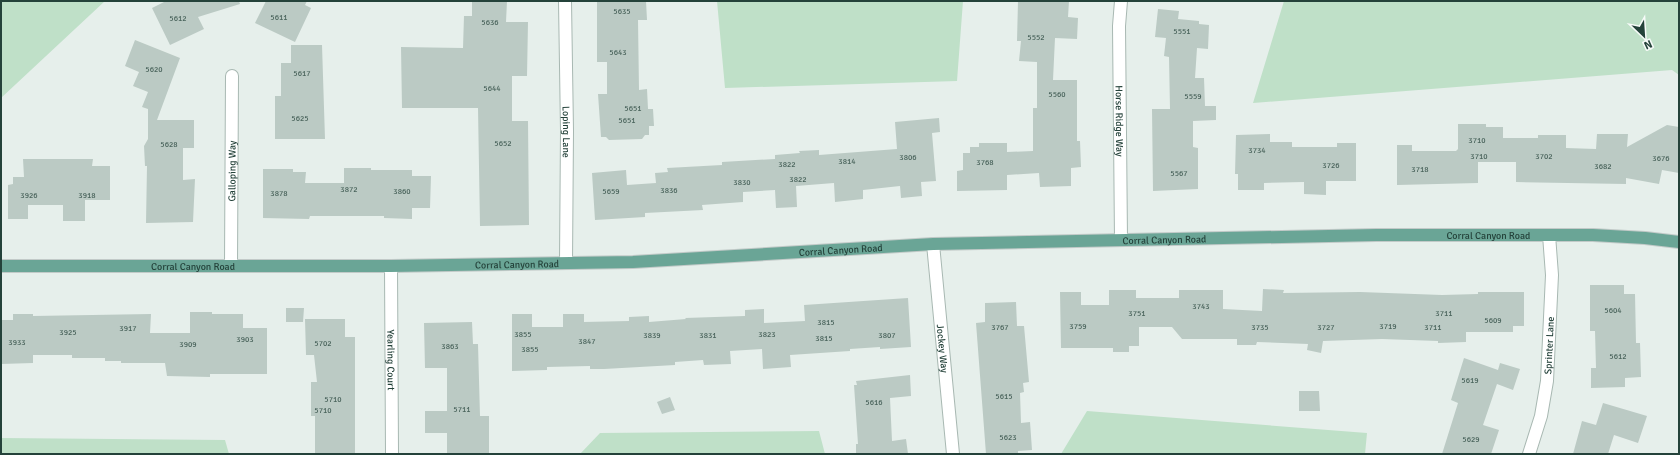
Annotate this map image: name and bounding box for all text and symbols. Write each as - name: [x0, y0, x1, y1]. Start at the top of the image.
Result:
- house number: 5635: [613, 6, 631, 16]
- house number: 5611: [270, 12, 288, 22]
- house number: 5612: [169, 13, 187, 23]
- north arrow: [1624, 16, 1664, 56]
- house number: 5636: [481, 17, 499, 27]
- house number: 5551: [1173, 26, 1191, 36]
- house number: 5552: [1027, 32, 1045, 42]
- text: N: [1642, 37, 1654, 52]
- house number: 5643: [609, 47, 627, 57]
- house number: 5620: [145, 64, 163, 74]
- house number: 5617: [293, 68, 311, 78]
- house number: 5644: [483, 83, 501, 93]
- street label: Horse Ridge Way: [1113, 85, 1125, 157]
- house number: 5560: [1048, 89, 1066, 99]
- house number: 5559: [1184, 91, 1202, 101]
- house number: 5651: [624, 103, 642, 113]
- street label: Loping Lane: [560, 106, 572, 158]
- house number: 5625: [291, 113, 309, 123]
- house number: 5651: [618, 115, 636, 125]
- house number: 3710: [1468, 135, 1486, 145]
- house number: 5652: [494, 138, 512, 148]
- house number: 5628: [160, 139, 178, 149]
- street label: Galloping Way: [226, 140, 239, 202]
- house number: 3734: [1248, 145, 1266, 155]
- house number: 3710: [1470, 151, 1488, 161]
- house number: 3702: [1535, 151, 1553, 161]
- house number: 3806: [899, 152, 917, 162]
- house number: 3676: [1652, 153, 1670, 163]
- house number: 3814: [838, 156, 856, 166]
- house number: 3768: [976, 157, 994, 167]
- house number: 3822: [778, 159, 796, 169]
- house number: 3726: [1322, 160, 1340, 170]
- house number: 3682: [1594, 161, 1612, 171]
- house number: 3718: [1411, 164, 1429, 174]
- house number: 5567: [1170, 168, 1188, 178]
- house number: 3822: [789, 174, 807, 184]
- house number: 3830: [733, 177, 751, 187]
- house number: 3872: [340, 184, 358, 194]
- house number: 3836: [660, 185, 678, 195]
- house number: 3860: [393, 186, 411, 196]
- house number: 5659: [602, 186, 620, 196]
- house number: 3878: [270, 188, 288, 198]
- house number: 3926: [20, 190, 38, 200]
- house number: 3918: [78, 190, 96, 200]
- street label: Corral Canyon Road: [1446, 230, 1530, 242]
- street label: Corral Canyon Road: [1122, 233, 1206, 247]
- street label: Corral Canyon Road: [798, 242, 883, 259]
- street label: Corral Canyon Road: [475, 258, 559, 272]
- street label: Corral Canyon Road: [151, 261, 235, 273]
- house number: 3743: [1192, 301, 1210, 311]
- house number: 5604: [1604, 305, 1622, 315]
- house number: 3751: [1128, 308, 1146, 318]
- house number: 3711: [1435, 308, 1453, 318]
- house number: 5609: [1484, 315, 1502, 325]
- street label: Sprinter Lane: [1542, 316, 1557, 375]
- house number: 3815: [817, 317, 835, 327]
- house number: 3759: [1069, 321, 1087, 331]
- house number: 3719: [1379, 321, 1397, 331]
- house number: 3767: [991, 322, 1009, 332]
- house number: 3735: [1251, 322, 1269, 332]
- house number: 3727: [1317, 322, 1335, 332]
- house number: 3711: [1424, 322, 1442, 332]
- house number: 3917: [119, 323, 137, 333]
- street label: Jockey Way: [934, 324, 950, 374]
- house number: 3925: [59, 327, 77, 337]
- house number: 3855: [514, 329, 532, 339]
- house number: 3823: [758, 329, 776, 339]
- street label: Yearling Court: [384, 330, 397, 391]
- house number: 3839: [643, 330, 661, 340]
- house number: 3831: [699, 330, 717, 340]
- house number: 3807: [878, 330, 896, 340]
- house number: 3815: [815, 333, 833, 343]
- house number: 3903: [236, 334, 254, 344]
- house number: 3847: [578, 336, 596, 346]
- house number: 3933: [8, 337, 26, 347]
- house number: 5702: [314, 338, 332, 348]
- house number: 3909: [179, 339, 197, 349]
- house number: 3863: [441, 341, 459, 351]
- house number: 3855: [521, 344, 539, 354]
- house number: 5612: [1609, 351, 1627, 361]
- house number: 5619: [1461, 375, 1479, 385]
- house number: 5615: [995, 391, 1013, 401]
- house number: 5710: [324, 394, 342, 404]
- house number: 5616: [865, 397, 883, 407]
- house number: 5711: [453, 404, 471, 414]
- house number: 5710: [314, 405, 332, 415]
- house number: 5623: [999, 432, 1017, 442]
- house number: 5629: [1462, 434, 1480, 444]

